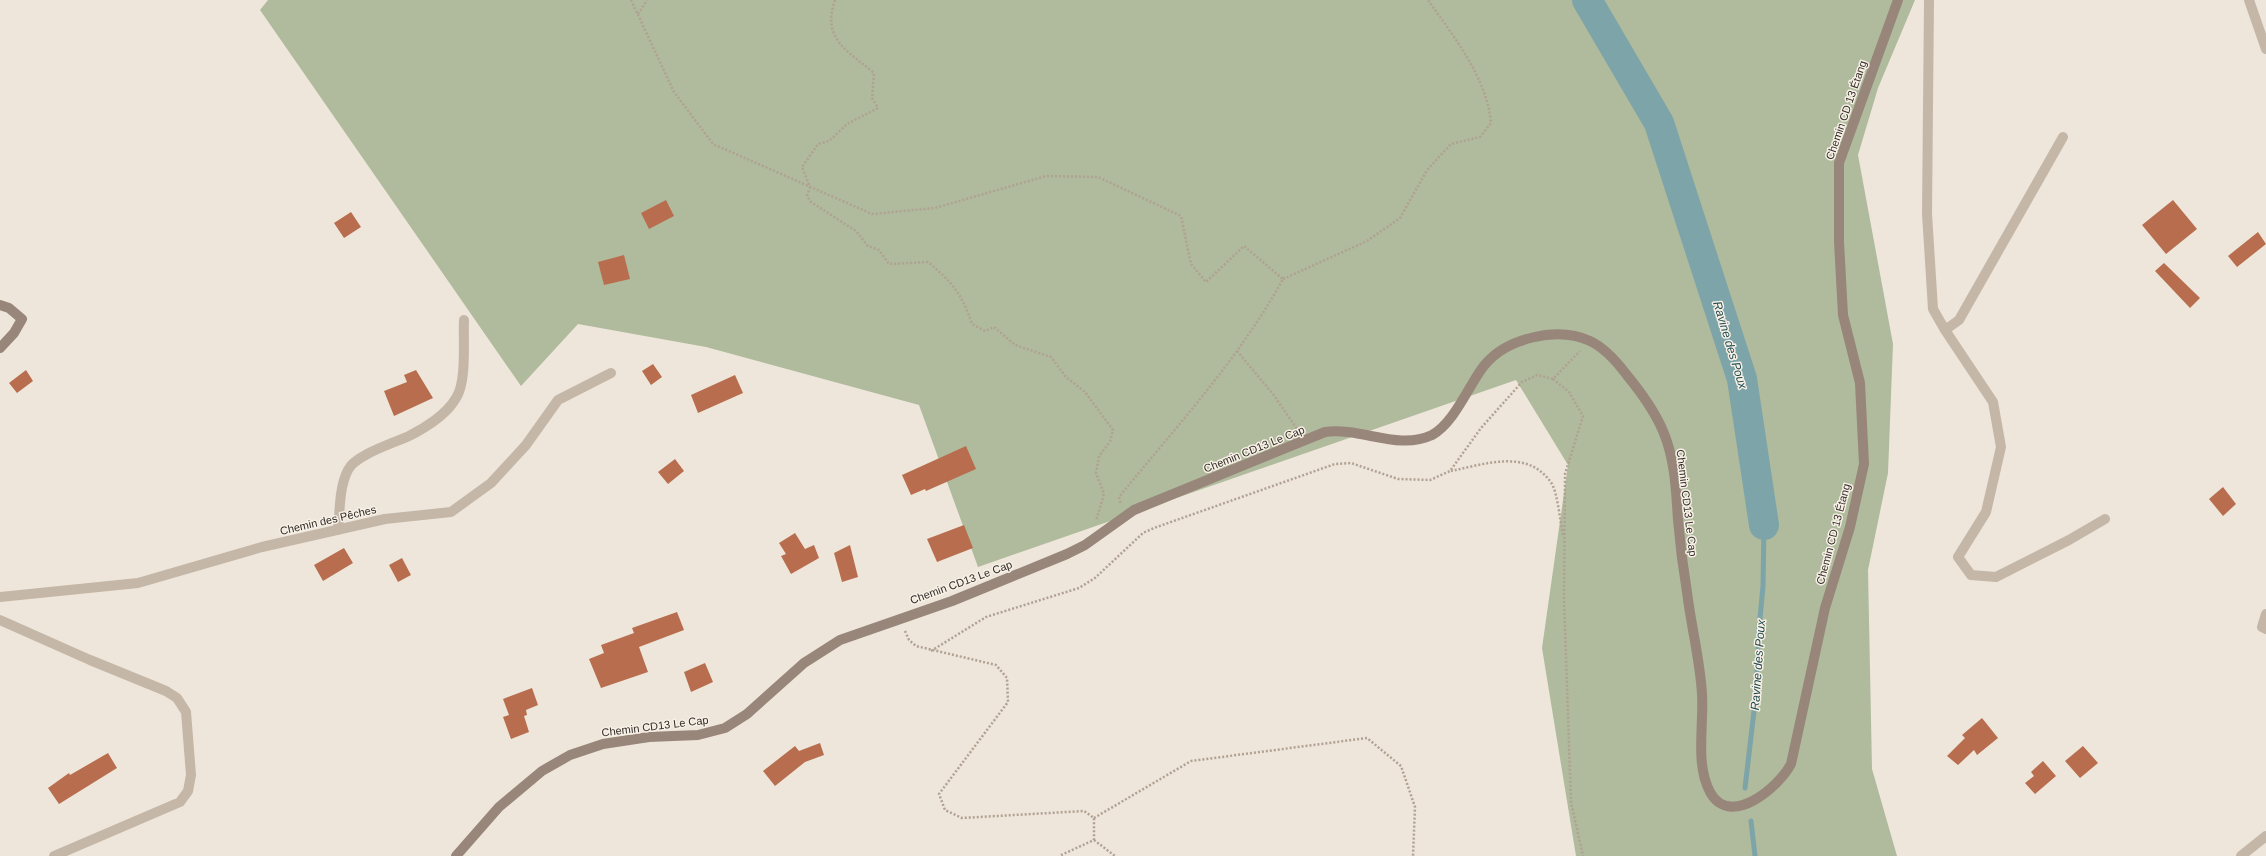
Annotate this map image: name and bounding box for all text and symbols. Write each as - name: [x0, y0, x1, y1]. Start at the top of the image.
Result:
- street label: Chemin CD 13 Étang: [1823, 59, 1869, 161]
- water label: Ravine des Poux: [1710, 300, 1750, 391]
- street label: Chemin CD13 Le Cap: [1202, 423, 1306, 475]
- street label: Chemin CD13 Le Cap: [1674, 449, 1700, 557]
- street label: Chemin CD 13 Étang: [1814, 482, 1852, 586]
- street label: Chemin des Pêches: [279, 503, 378, 537]
- street label: Chemin CD13 Le Cap: [908, 558, 1014, 606]
- water label: Ravine des Poux: [1748, 618, 1768, 711]
- street label: Chemin CD13 Le Cap: [601, 713, 709, 739]

